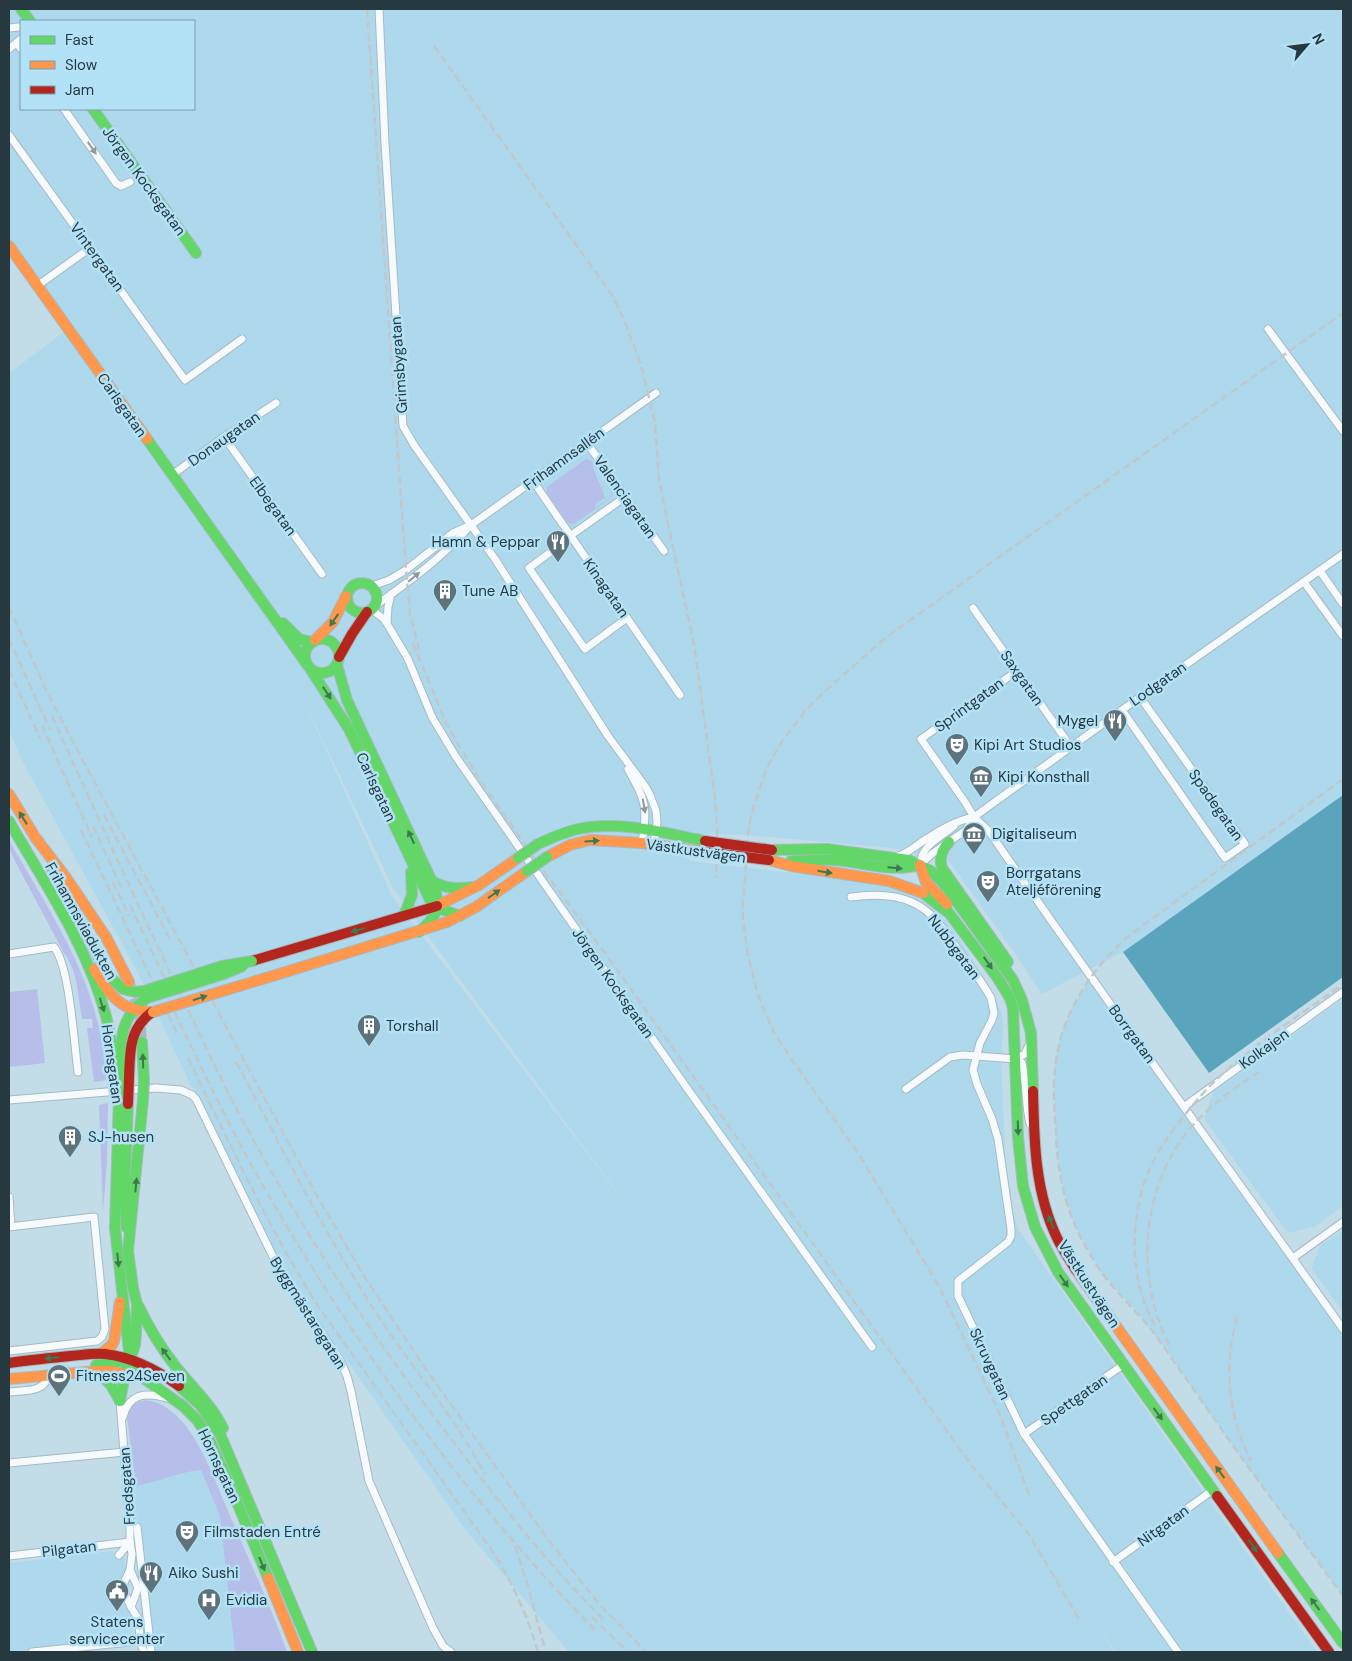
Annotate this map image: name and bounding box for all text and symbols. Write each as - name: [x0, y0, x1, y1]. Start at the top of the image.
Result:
- legend: [20, 20, 195, 110]
- north arrow: [1282, 20, 1332, 70]
- text: Fast: [65, 30, 94, 50]
- text: N: [1308, 30, 1329, 48]
- text: Slow: [65, 55, 98, 75]
- text: Jam: [65, 80, 94, 100]
- street label: Jörgen Kocksgatan: [98, 122, 190, 240]
- one-way arrow: [87, 142, 97, 155]
- street label: Vintergatan: [65, 218, 129, 296]
- street label: Grimsbygatan: [386, 316, 412, 414]
- street label: Carlsgatan: [92, 369, 152, 441]
- street label: Donaugatan: [184, 407, 264, 471]
- street label: Frihamnsallén: [520, 423, 608, 495]
- street label: Valenciagatan: [589, 451, 661, 543]
- street label: Elbegatan: [245, 472, 301, 540]
- restaurant icon: Hamn & Peppar: [545, 529, 571, 563]
- place label: Hamn & Peppar: [431, 532, 540, 552]
- street label: Kinagatan: [578, 554, 634, 622]
- one-way arrow: [407, 571, 420, 582]
- building icon: Tune AB: [432, 578, 458, 612]
- place label: Tune AB: [462, 581, 518, 601]
- one-way arrow: [329, 613, 339, 626]
- street label: Saxgatan: [996, 646, 1048, 710]
- street label: Lodgatan: [1126, 657, 1190, 711]
- street label: Sprintgatan: [930, 673, 1008, 737]
- one-way arrow: [322, 686, 331, 700]
- restaurant icon: Mygel: [1102, 708, 1128, 742]
- place label: Mygel: [1058, 711, 1098, 731]
- theatre icon: Kipi Art Studios: [944, 732, 970, 766]
- place label: Kipi Art Studios: [974, 735, 1081, 755]
- street label: Carlsgatan: [351, 749, 401, 825]
- museum icon: Kipi Konsthall: [968, 764, 994, 798]
- street label: Spadegatan: [1184, 765, 1248, 845]
- place label: Kipi Konsthall: [998, 767, 1090, 787]
- one-way arrow: [641, 799, 649, 815]
- one-way arrow: [18, 811, 28, 824]
- museum icon: Digitaliseum: [961, 821, 987, 855]
- place label: Digitaliseum: [992, 824, 1077, 844]
- one-way arrow: [407, 830, 415, 844]
- street label: Västkustvägen: [645, 834, 747, 868]
- one-way arrow: [585, 836, 601, 844]
- street label: Frihamnsviadukten: [40, 859, 122, 983]
- place label: Borrgatans Ateljéförening: [1006, 863, 1102, 900]
- one-way arrow: [888, 864, 904, 872]
- one-way arrow: [817, 868, 833, 876]
- theatre icon: Borrgatans Ateljéförening: [975, 869, 1001, 903]
- one-way arrow: [487, 889, 501, 899]
- street label: Nubbgatan: [923, 910, 985, 984]
- street label: Jörgen Kocksgatan: [567, 924, 659, 1042]
- one-way arrow: [350, 926, 365, 934]
- one-way arrow: [983, 957, 993, 970]
- one-way arrow: [193, 993, 208, 1001]
- one-way arrow: [98, 997, 106, 1012]
- street label: Borrgatan: [1104, 1001, 1160, 1067]
- building icon: Torshall: [356, 1013, 382, 1047]
- place label: Torshall: [386, 1016, 439, 1036]
- street label: Hornsgatan: [97, 1023, 127, 1105]
- street label: Kolkajen: [1235, 1024, 1293, 1074]
- one-way arrow: [139, 1053, 147, 1069]
- one-way arrow: [1014, 1120, 1022, 1136]
- building icon: SJ-husen: [57, 1124, 83, 1158]
- place label: SJ-husen: [88, 1127, 154, 1147]
- one-way arrow: [132, 1176, 140, 1192]
- one-way arrow: [1046, 1215, 1054, 1229]
- street label: Västkustvägen: [1053, 1236, 1125, 1332]
- one-way arrow: [114, 1252, 122, 1268]
- street label: Byggmästaregatan: [265, 1253, 351, 1373]
- one-way arrow: [1059, 1274, 1069, 1288]
- street label: Skruvgatan: [965, 1325, 1015, 1403]
- one-way arrow: [161, 1348, 172, 1361]
- one-way arrow: [44, 1354, 60, 1362]
- sports icon: Fitness24Seven: [46, 1363, 72, 1397]
- place label: Fitness24Seven: [76, 1366, 185, 1386]
- street label: Spettgatan: [1037, 1370, 1111, 1430]
- one-way arrow: [1153, 1407, 1163, 1421]
- street label: Hornsgatan: [193, 1426, 245, 1506]
- street label: Fredsgatan: [114, 1447, 140, 1525]
- one-way arrow: [1215, 1465, 1225, 1479]
- street label: Nitgatan: [1133, 1501, 1193, 1551]
- theatre icon: Filmstaden Entré: [174, 1519, 200, 1553]
- place label: Filmstaden Entré: [204, 1522, 321, 1542]
- street label: Pilgatan: [41, 1536, 97, 1562]
- one-way arrow: [1248, 1539, 1258, 1553]
- one-way arrow: [258, 1556, 266, 1571]
- restaurant icon: Aiko Sushi: [138, 1560, 164, 1594]
- place label: Aiko Sushi: [168, 1563, 239, 1583]
- public building icon: Statens servicecenter: [104, 1578, 130, 1612]
- hospital icon: Evidia: [196, 1587, 222, 1621]
- place label: Evidia: [226, 1590, 267, 1610]
- one-way arrow: [1310, 1597, 1320, 1611]
- place label: Statens servicecenter: [69, 1612, 165, 1649]

